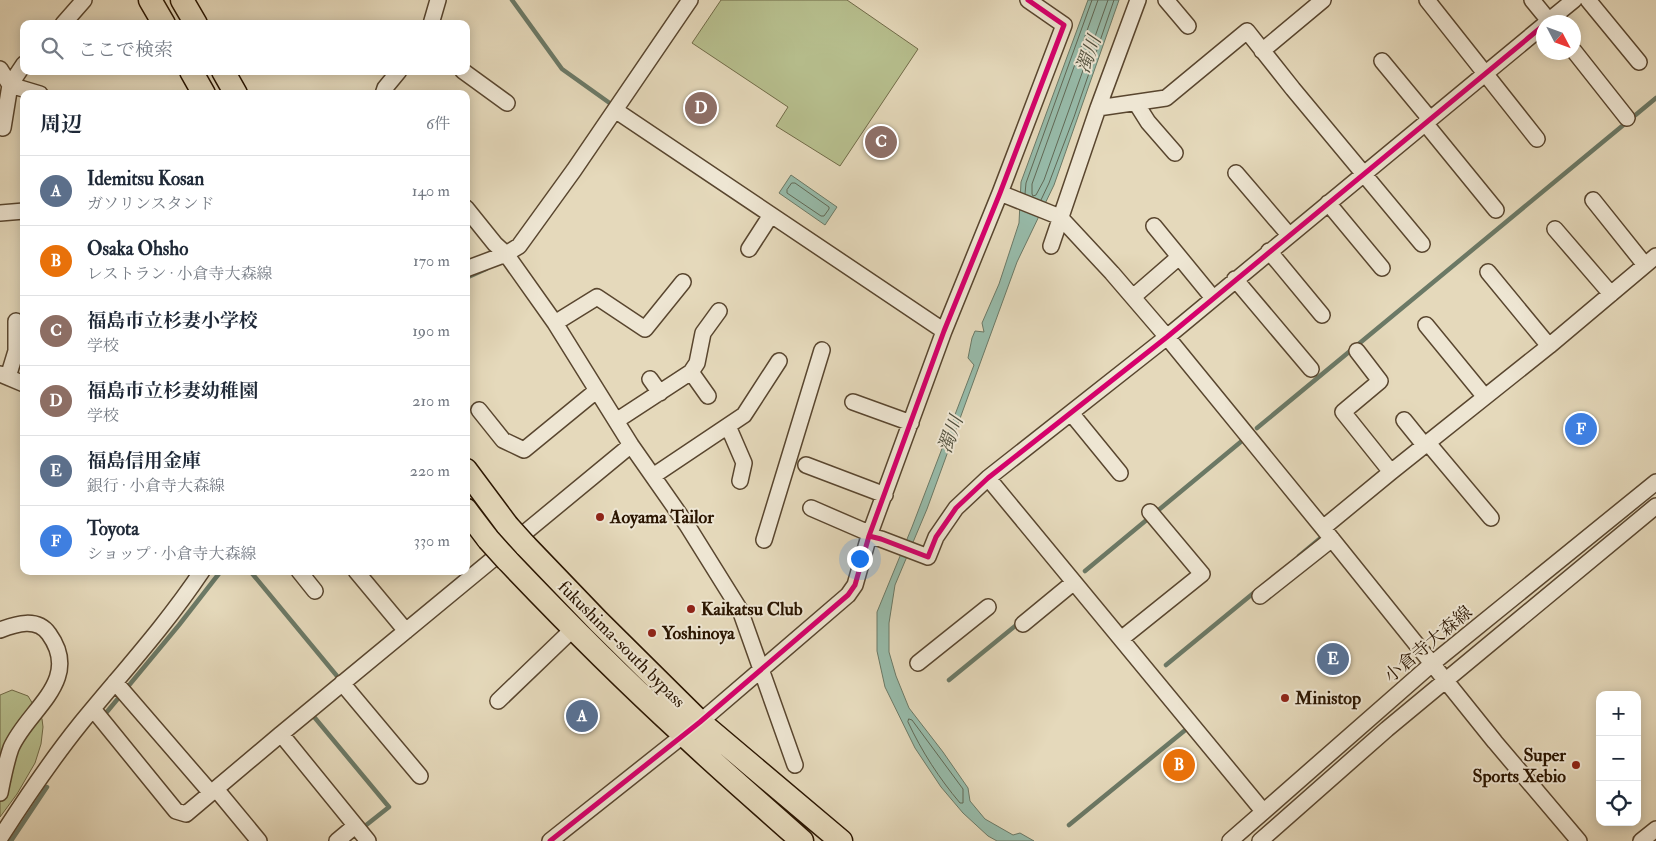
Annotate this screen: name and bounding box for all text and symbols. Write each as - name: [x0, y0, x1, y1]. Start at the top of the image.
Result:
- north arrow: [1536, 15, 1581, 60]
- search box: [20, 20, 470, 75]
- water label: 濁川: [1071, 31, 1107, 76]
- icon: search: [38, 34, 66, 62]
- text: ここで検索: [78, 38, 173, 62]
- pin: D: [685, 89, 717, 127]
- text: 周辺: [40, 111, 82, 138]
- text: 6件: [426, 114, 450, 134]
- pin: C: [865, 123, 897, 161]
- text: Idemitsu Kosan: [87, 167, 204, 191]
- text: A: [51, 181, 61, 201]
- text: 140 m: [412, 181, 450, 201]
- text: ガソリンスタンド: [87, 194, 215, 214]
- text: Osaka Ohsho: [87, 237, 188, 261]
- text: B: [51, 251, 61, 271]
- text: 170 m: [413, 251, 450, 271]
- text: レストラン · 小倉寺大森線: [87, 264, 272, 284]
- text: 福島市立杉妻小学校: [87, 309, 258, 333]
- text: C: [50, 321, 62, 341]
- text: 190 m: [412, 321, 450, 341]
- text: 学校: [87, 336, 119, 356]
- text: 福島市立杉妻幼稚園: [87, 379, 258, 403]
- text: D: [49, 391, 63, 411]
- text: 210 m: [412, 391, 450, 411]
- text: 学校: [87, 406, 119, 426]
- pin: F: [1565, 410, 1597, 448]
- water label: 濁川: [933, 411, 969, 456]
- text: 福島信用金庫: [87, 449, 201, 473]
- text: E: [50, 461, 62, 481]
- text: 220 m: [410, 461, 450, 481]
- text: 銀行 · 小倉寺大森線: [87, 476, 225, 496]
- place label: Aoyama Tailor: [609, 506, 714, 529]
- marker: Aoyama Tailor: [594, 511, 606, 523]
- text: Toyota: [87, 517, 139, 541]
- text: F: [51, 531, 61, 551]
- text: 330 m: [414, 531, 450, 551]
- text: ショップ · 小倉寺大森線: [87, 544, 257, 564]
- your location: [847, 546, 873, 572]
- street label: fukushima-south bypass: [553, 576, 690, 713]
- place label: Kaikatsu Club: [701, 598, 803, 621]
- street label: 小倉寺大森線: [1380, 601, 1477, 688]
- marker: Kaikatsu Club: [685, 603, 697, 615]
- place label: Yoshinoya: [661, 622, 735, 645]
- marker: Yoshinoya: [646, 627, 658, 639]
- pin: E: [1317, 640, 1349, 678]
- place label: Ministop: [1294, 687, 1361, 710]
- map controls: [1596, 691, 1641, 826]
- button: +: [1596, 691, 1641, 736]
- marker: Ministop: [1279, 692, 1291, 704]
- pin: A: [566, 697, 598, 735]
- button: −: [1596, 736, 1641, 781]
- place label: Super Sports Xebio: [1472, 744, 1566, 788]
- pin: B: [1163, 746, 1195, 784]
- marker: Super Sports Xebio: [1570, 759, 1582, 771]
- button: locate: [1596, 781, 1641, 826]

